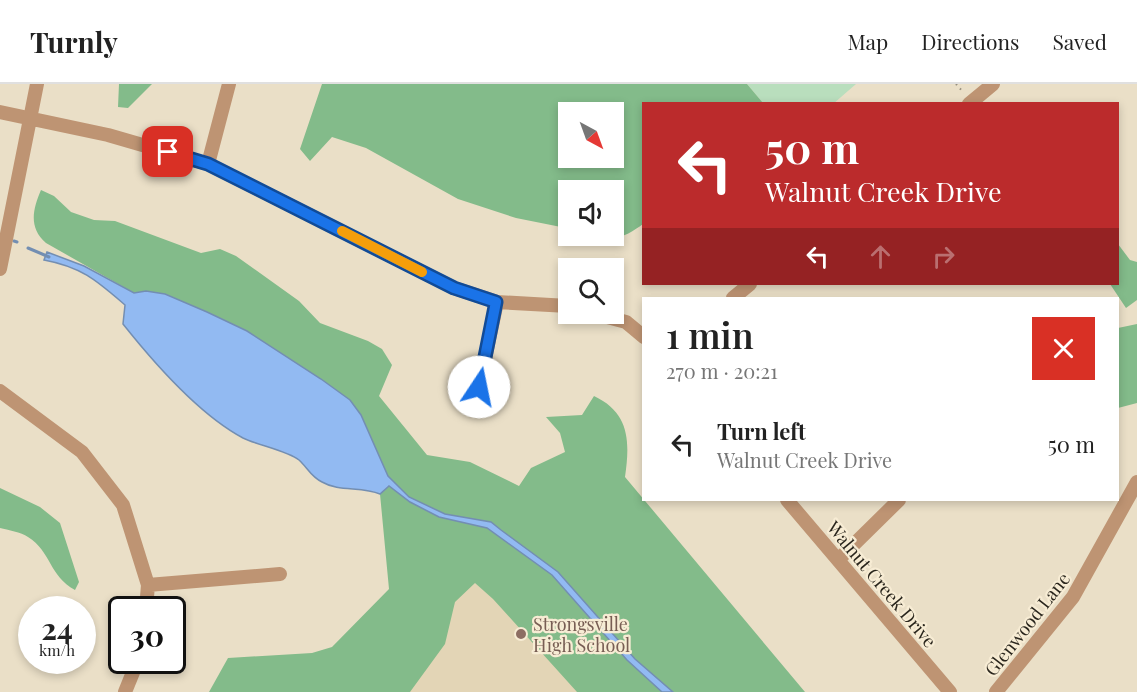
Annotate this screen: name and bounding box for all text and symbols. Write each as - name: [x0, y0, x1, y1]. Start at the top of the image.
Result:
- text: Turnly: [30, 23, 118, 60]
- text: Map: [847, 27, 888, 55]
- text: Directions: [921, 27, 1019, 55]
- text: Saved: [1052, 27, 1107, 55]
- north arrow: [558, 102, 624, 168]
- map controls: [558, 102, 624, 324]
- text: 50 m: [765, 119, 859, 175]
- pin: [142, 126, 193, 177]
- icon: left: [666, 126, 744, 204]
- icon: arrive: [151, 135, 184, 168]
- text: Walnut Creek Drive: [765, 173, 1002, 209]
- button: sound: [558, 180, 624, 246]
- icon: left: [801, 240, 834, 273]
- icon: ahead: [864, 240, 897, 273]
- icon: right: [927, 240, 960, 273]
- button: search: [558, 258, 624, 324]
- text: 1 min: [666, 310, 754, 358]
- button: close: [1032, 317, 1095, 380]
- position arrow: [447, 355, 511, 419]
- text: 270 m · 20:21: [666, 357, 778, 384]
- text: Turn left: [717, 416, 806, 446]
- icon: left: [666, 428, 699, 461]
- text: 50 m: [1048, 429, 1095, 459]
- text: Walnut Creek Drive: [717, 446, 892, 473]
- street label: Walnut Creek Drive: [821, 515, 942, 652]
- street label: Glenwood Lane: [979, 567, 1075, 681]
- speed limit sign: 30: [108, 596, 186, 674]
- text: 24: [41, 608, 73, 648]
- place label: Strongsville High School: [533, 612, 630, 657]
- marker: Strongsville High School: [514, 627, 528, 641]
- text: km/h: [39, 640, 75, 660]

